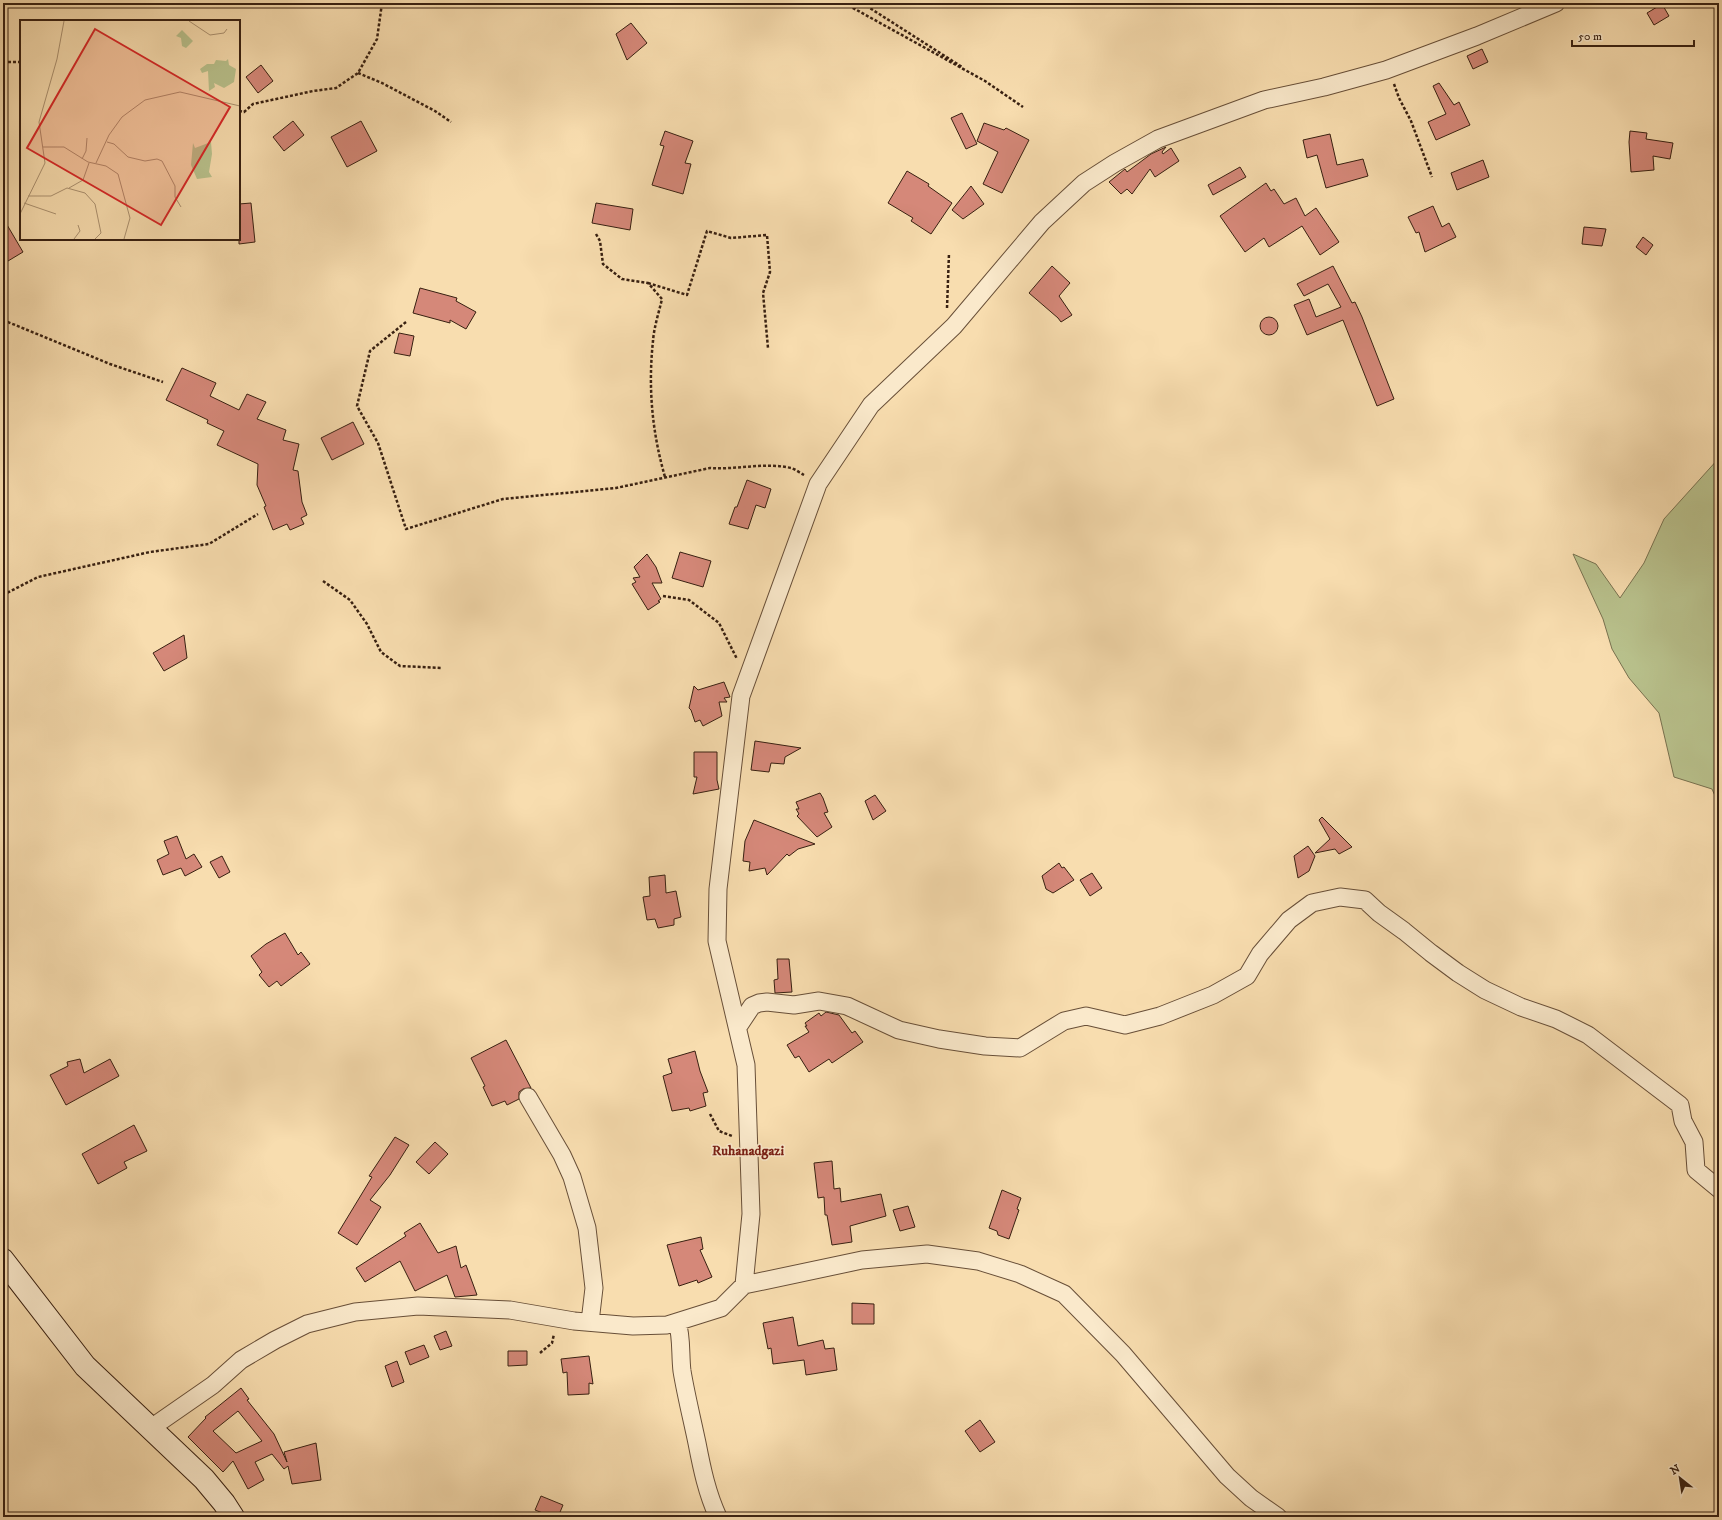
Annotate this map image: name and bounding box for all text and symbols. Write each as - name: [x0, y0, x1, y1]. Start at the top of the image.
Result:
- inset map: [20, 20, 240, 240]
- scale bar: [1572, 22, 1694, 48]
- text: 50 m: [1578, 29, 1602, 44]
- district label: Ruhanadgazi: [712, 1142, 784, 1160]
- north arrow: [1660, 1458, 1700, 1498]
- text: N: [1668, 1462, 1683, 1479]

